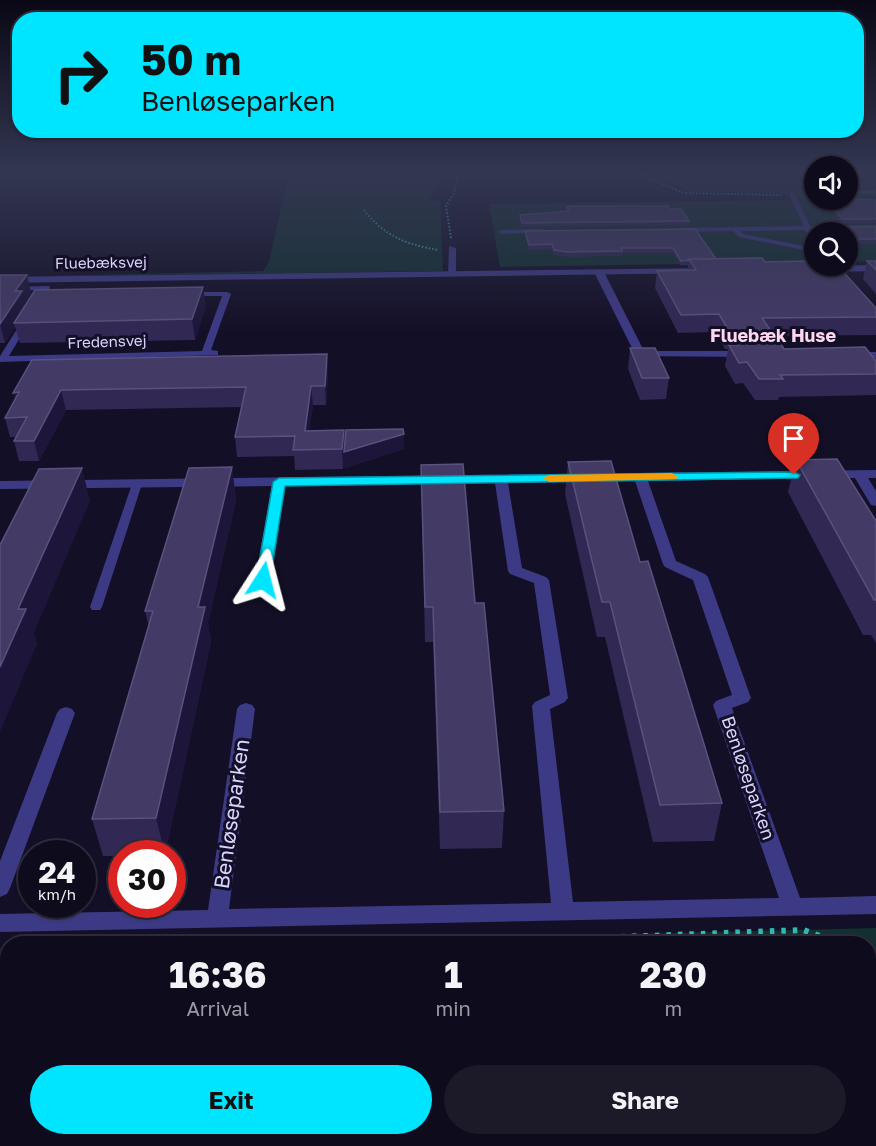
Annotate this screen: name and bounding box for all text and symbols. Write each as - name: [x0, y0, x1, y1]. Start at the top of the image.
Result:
- text: 50 m: [141, 34, 241, 84]
- icon: right: [42, 36, 120, 114]
- text: Benløseparken: [141, 85, 335, 117]
- map controls: [804, 156, 858, 276]
- button: sound: [804, 156, 858, 210]
- button: search: [804, 222, 858, 276]
- street label: Fluebæksvej: [55, 252, 147, 272]
- district label: Fluebæk Huse: [710, 324, 836, 346]
- street label: Fredensvej: [67, 331, 147, 351]
- pin: [768, 413, 819, 475]
- icon: arrive: [777, 422, 810, 455]
- position arrow: [231, 548, 295, 612]
- street label: Benløseparken: [717, 713, 780, 842]
- street label: Benløseparken: [208, 737, 254, 890]
- speed limit sign: 30: [108, 840, 186, 918]
- text: 24: [38, 854, 76, 890]
- text: km/h: [38, 885, 76, 903]
- text: 16:36: [169, 953, 267, 996]
- text: 1: [444, 953, 462, 996]
- text: 230: [640, 953, 707, 996]
- text: Arrival: [186, 996, 249, 1020]
- text: min: [436, 996, 471, 1020]
- text: m: [665, 996, 682, 1020]
- button: Exit: [30, 1065, 432, 1134]
- button: Share: [444, 1065, 846, 1134]

